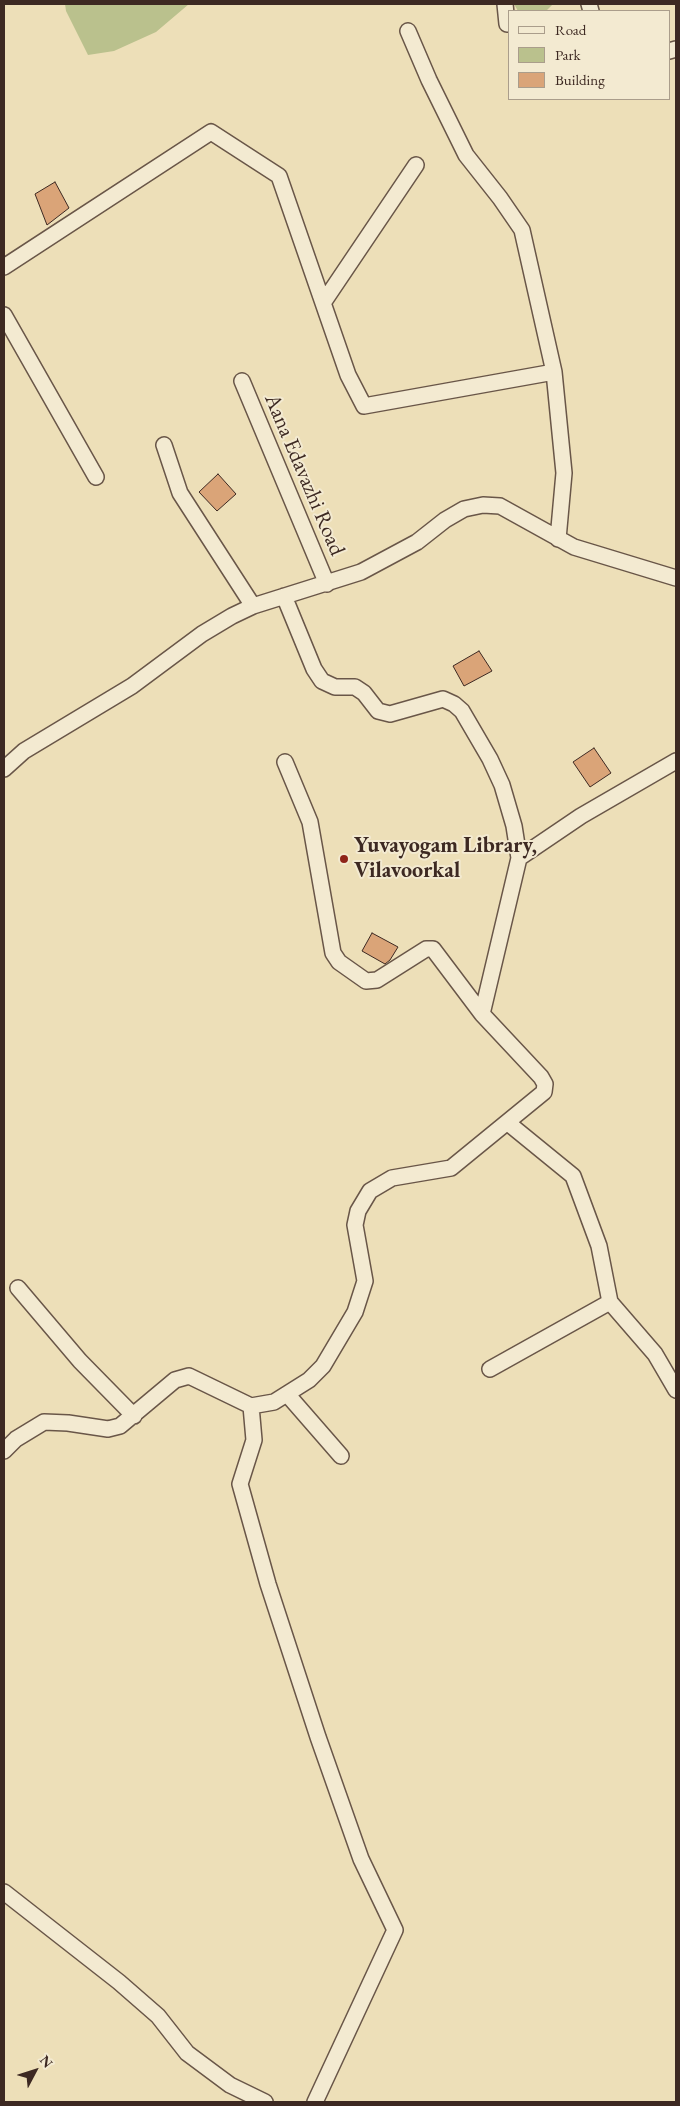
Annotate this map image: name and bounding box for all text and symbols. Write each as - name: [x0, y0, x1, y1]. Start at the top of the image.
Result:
- legend: [508, 10, 670, 100]
- text: Road: [555, 20, 586, 39]
- text: Park: [555, 45, 581, 64]
- text: Building: [555, 70, 605, 89]
- street label: Aana Edavazhi Road: [258, 390, 350, 560]
- place label: Yuvayogam Library, Vilavoorkal: [354, 833, 537, 884]
- marker: Yuvayogam Library, Vilavoorkal: [338, 853, 350, 865]
- north arrow: [10, 2046, 60, 2096]
- text: N: [36, 2051, 57, 2071]

